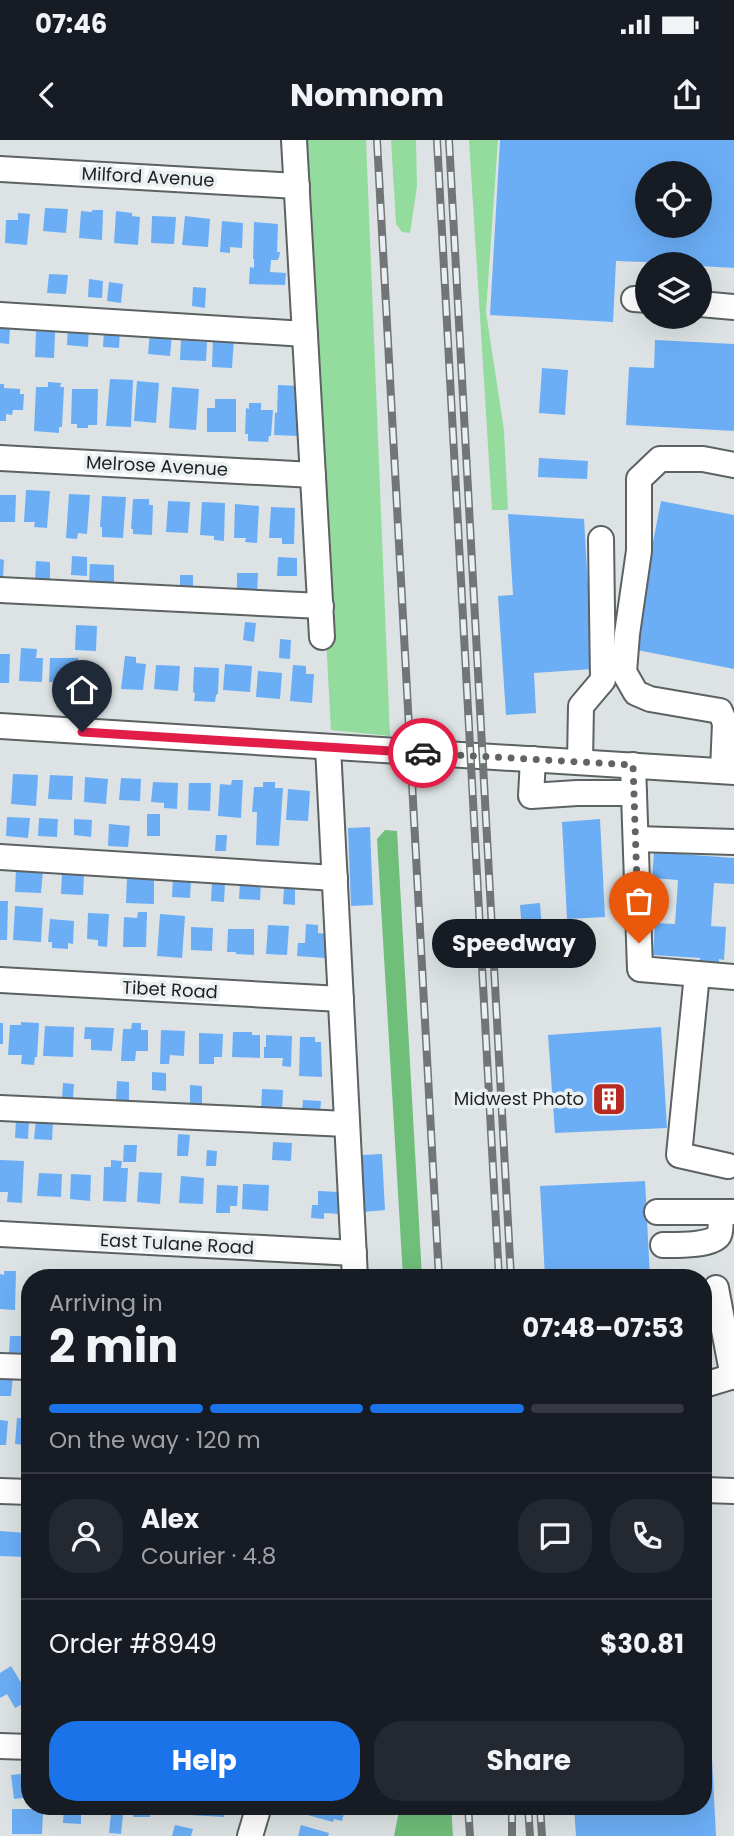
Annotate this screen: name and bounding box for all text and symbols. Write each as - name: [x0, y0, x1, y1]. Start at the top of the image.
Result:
- text: 07:46: [35, 6, 107, 42]
- text: Nomnom: [290, 72, 444, 117]
- icon: back: [28, 76, 66, 114]
- icon: share: [668, 76, 706, 114]
- street label: Milford Avenue: [81, 161, 215, 192]
- map controls: [635, 161, 712, 329]
- button: locate: [635, 161, 712, 238]
- button: layers: [635, 252, 712, 329]
- street label: Melrose Avenue: [85, 449, 229, 482]
- pin: [52, 660, 112, 732]
- icon: home: [63, 671, 101, 709]
- courier: [388, 718, 458, 788]
- icon: car: [404, 734, 442, 772]
- pin: [609, 871, 669, 943]
- icon: bag: [620, 882, 658, 920]
- callout: Speedway: [433, 918, 597, 968]
- text: Speedway: [452, 927, 576, 959]
- street label: Tibet Road: [122, 975, 218, 1004]
- building icon: Midwest Photo: [590, 1080, 628, 1118]
- place label: Midwest Photo: [454, 1086, 584, 1111]
- street label: East Tulane Road: [99, 1227, 255, 1260]
- text: Arriving in: [49, 1287, 163, 1319]
- text: 07:48–07:53: [522, 1310, 684, 1346]
- text: 2 min: [49, 1314, 178, 1378]
- text: On the way · 120 m: [49, 1424, 261, 1456]
- button: person: [49, 1499, 123, 1573]
- button: chat: [518, 1499, 592, 1573]
- button: phone: [610, 1499, 684, 1573]
- text: Alex: [141, 1501, 199, 1537]
- text: Courier · 4.8: [141, 1540, 276, 1572]
- text: Order #8949: [49, 1626, 217, 1662]
- text: $30.81: [600, 1626, 684, 1662]
- button: Help: [49, 1721, 360, 1801]
- button: Share: [374, 1721, 684, 1801]

